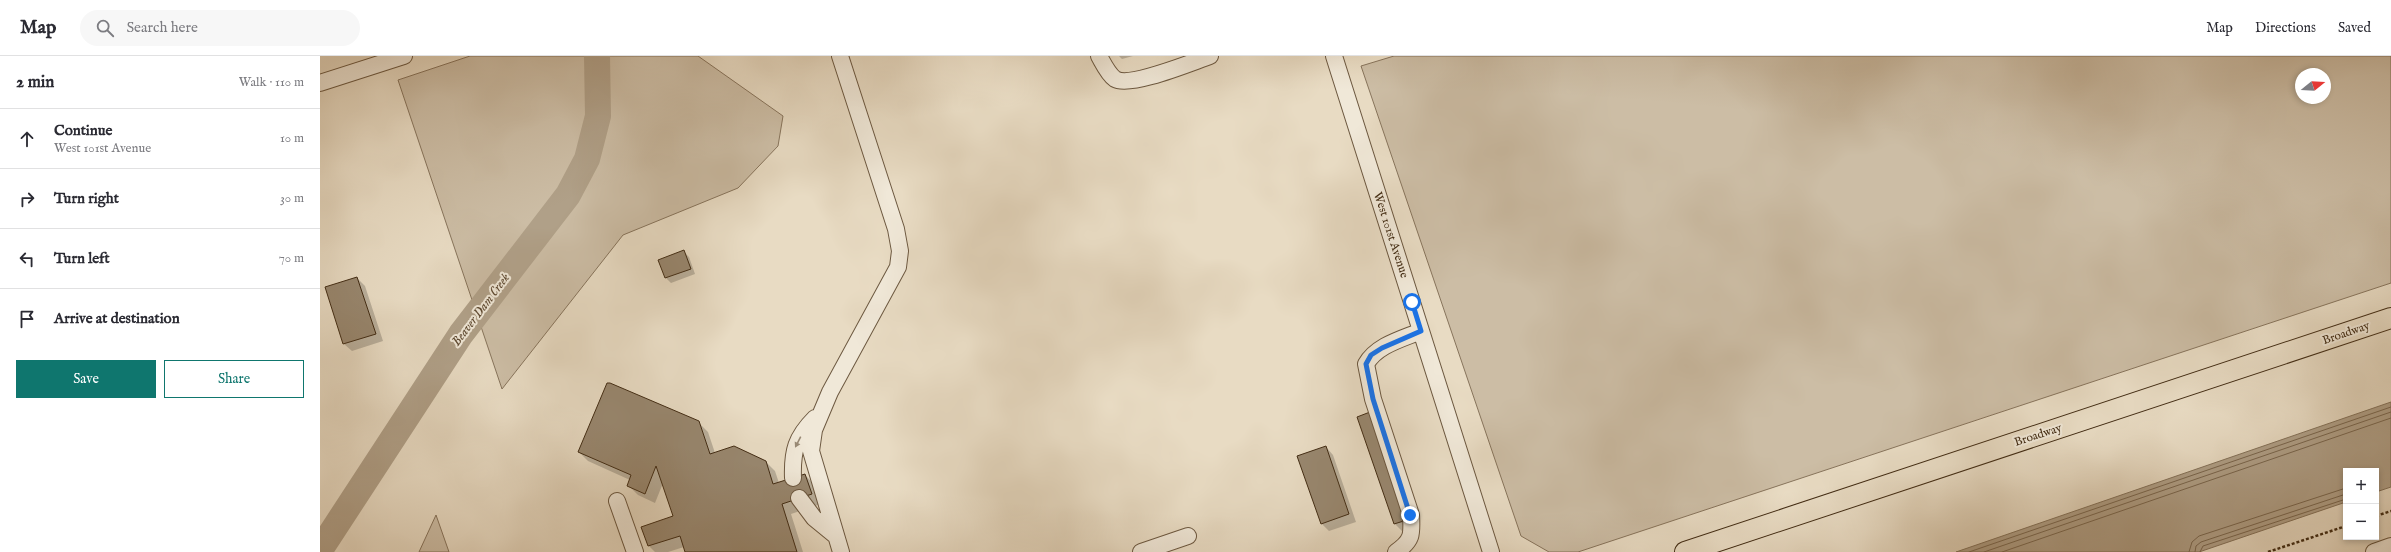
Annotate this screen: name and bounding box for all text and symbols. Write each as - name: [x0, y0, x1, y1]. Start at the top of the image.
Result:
- search box: [80, 10, 360, 46]
- text: Map: [20, 16, 56, 40]
- icon: search: [94, 17, 116, 39]
- text: Search here: [126, 18, 198, 37]
- text: Map: [2206, 19, 2233, 37]
- text: Directions: [2255, 19, 2316, 37]
- text: Saved: [2338, 19, 2371, 37]
- north arrow: [2295, 68, 2331, 104]
- text: 2 min: [16, 72, 54, 93]
- text: Walk · 110 m: [239, 74, 304, 91]
- text: Continue: [54, 121, 112, 140]
- icon: ahead: [16, 128, 38, 150]
- text: 10 m: [280, 130, 304, 147]
- text: West 101st Avenue: [54, 140, 151, 157]
- icon: right: [16, 188, 38, 210]
- text: Turn right: [54, 189, 119, 208]
- text: 30 m: [280, 190, 304, 207]
- street label: West 101st Avenue: [1370, 190, 1412, 280]
- icon: left: [16, 248, 38, 270]
- text: Turn left: [54, 249, 110, 268]
- text: 70 m: [279, 250, 304, 267]
- water label: Beaver Dam Creek: [448, 270, 514, 350]
- route start: [1403, 293, 1421, 311]
- icon: arrive: [16, 308, 38, 330]
- text: Arrive at destination: [54, 309, 180, 328]
- street label: Broadway: [2320, 318, 2372, 348]
- button: Save: [16, 360, 156, 398]
- button: Share: [164, 360, 304, 398]
- street label: Broadway: [2012, 420, 2064, 450]
- one-way arrow: [795, 436, 801, 448]
- map controls: [2343, 468, 2379, 540]
- button: +: [2343, 468, 2379, 504]
- button: −: [2343, 504, 2379, 540]
- route end: [1401, 506, 1419, 524]

